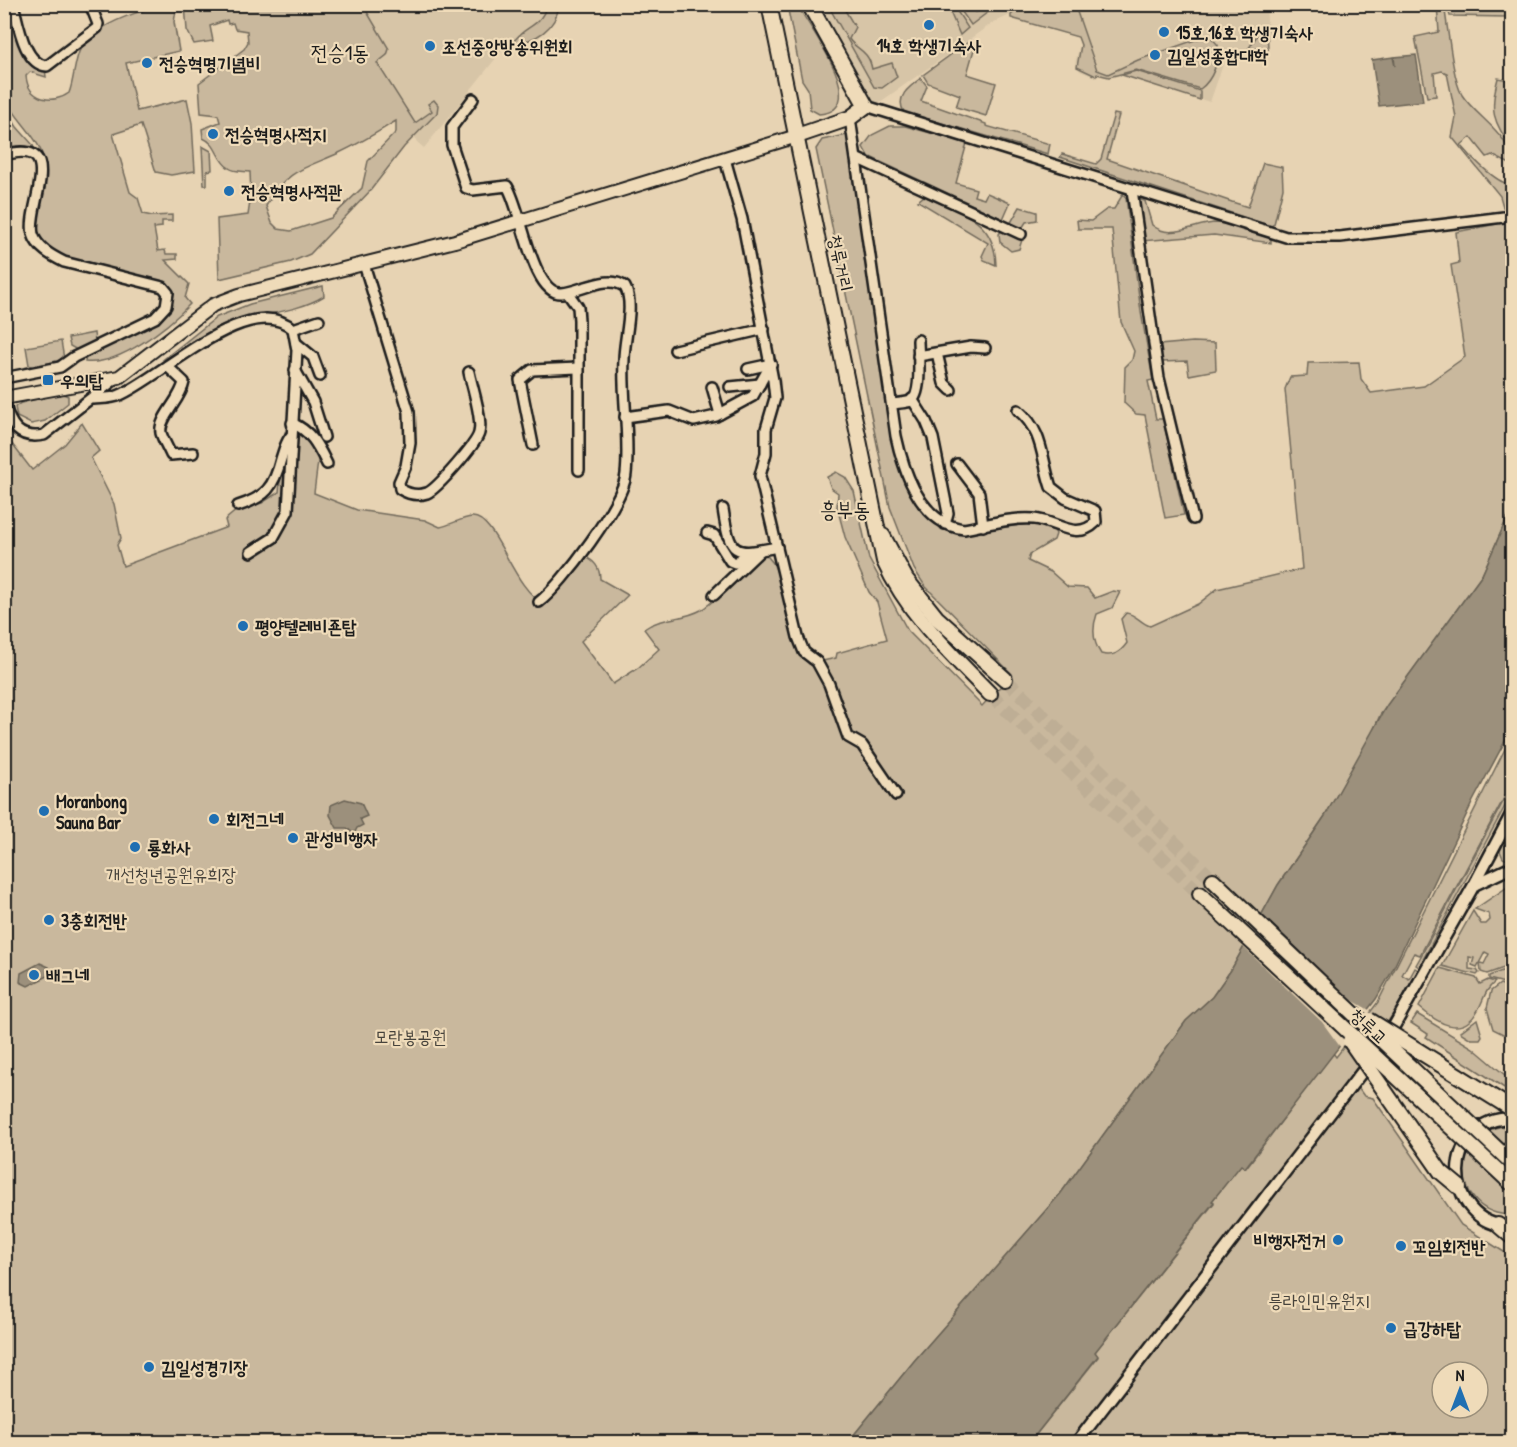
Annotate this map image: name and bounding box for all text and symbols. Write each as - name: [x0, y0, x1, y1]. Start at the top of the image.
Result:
- marker: 14호 학생기숙사: [922, 18, 936, 32]
- place label: 15호,16호 학생기숙사: [1176, 20, 1314, 45]
- marker: 15호,16호 학생기숙사: [1157, 25, 1171, 39]
- place label: 14호 학생기숙사: [877, 33, 982, 58]
- place label: 조선중앙방송위원회: [442, 34, 572, 59]
- district label: 전승1동: [311, 38, 369, 67]
- marker: 조선중앙방송위원회: [423, 39, 437, 53]
- place label: 김일성종합대학: [1167, 43, 1269, 68]
- marker: 김일성종합대학: [1148, 48, 1162, 62]
- place label: 전승혁명기념비: [159, 51, 260, 76]
- marker: 전승혁명기념비: [140, 56, 154, 70]
- place label: 전승혁명사적지: [225, 122, 326, 147]
- marker: 전승혁명사적지: [206, 127, 220, 141]
- place label: 전승혁명사적관: [241, 179, 343, 204]
- marker: 전승혁명사적관: [222, 184, 236, 198]
- street label: 청류거리: [823, 232, 859, 294]
- place label: 우의탑: [60, 368, 104, 393]
- marker: 우의탑: [41, 373, 55, 387]
- district label: 흥부동: [820, 495, 870, 524]
- place label: 평양텔레비죤탑: [255, 614, 357, 639]
- marker: 평양텔레비죤탑: [236, 619, 250, 633]
- place label: Moranbong Sauna Bar: [56, 789, 127, 835]
- marker: Moranbong Sauna Bar: [37, 804, 51, 818]
- place label: 회전그네: [226, 807, 284, 832]
- marker: 회전그네: [207, 812, 221, 826]
- place label: 관성비행자: [305, 826, 378, 851]
- marker: 관성비행자: [286, 831, 300, 845]
- place label: 룡화사: [147, 835, 191, 860]
- marker: 룡화사: [128, 840, 142, 854]
- park label: 개선청년공원유희장: [106, 862, 236, 887]
- place label: 3충회전반: [61, 908, 128, 933]
- marker: 3충회전반: [42, 913, 56, 927]
- place label: 배그네: [46, 963, 89, 988]
- marker: 배그네: [27, 968, 41, 982]
- street label: 청류교: [1345, 1002, 1393, 1050]
- park label: 모란봉공원: [374, 1024, 446, 1049]
- place label: 비행자전거: [1254, 1228, 1326, 1253]
- marker: 비행자전거: [1331, 1233, 1345, 1247]
- place label: 꼬임회전반: [1413, 1234, 1486, 1259]
- marker: 꼬임회전반: [1394, 1239, 1408, 1253]
- park label: 릉라인민유원지: [1268, 1288, 1370, 1313]
- place label: 급강하탑: [1403, 1316, 1461, 1341]
- marker: 급강하탑: [1384, 1321, 1398, 1335]
- place label: 김일성경기장: [161, 1355, 248, 1380]
- marker: 김일성경기장: [142, 1360, 156, 1374]
- north arrow: [1430, 1360, 1490, 1420]
- text: N: [1456, 1364, 1465, 1386]

